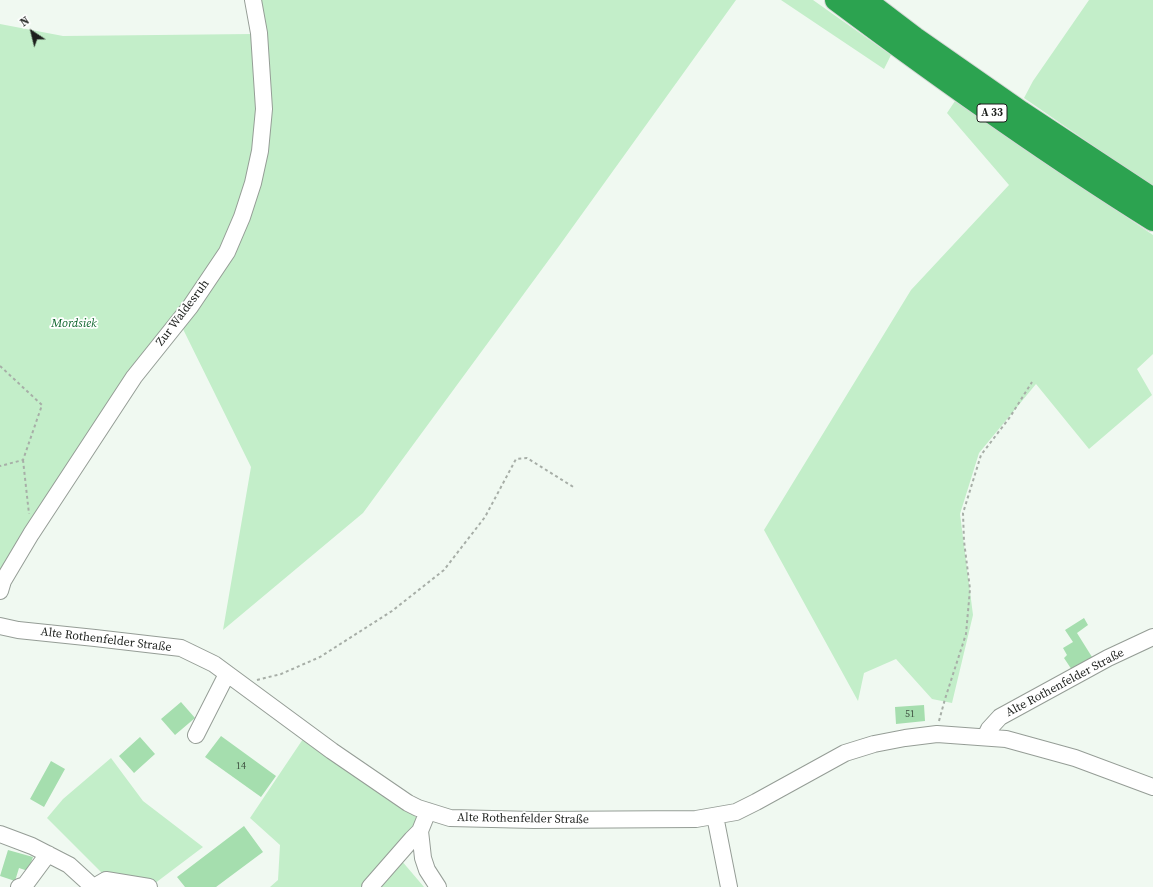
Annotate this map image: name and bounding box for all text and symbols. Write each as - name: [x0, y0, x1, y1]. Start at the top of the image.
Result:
- north arrow: [12, 12, 52, 52]
- text: N: [17, 13, 32, 30]
- road number: A 33: [977, 104, 1007, 122]
- street label: Zur Waldesruh: [153, 277, 213, 349]
- park label: Mordsiek: [51, 317, 97, 331]
- street label: Alte Rothenfelder Straße: [40, 625, 172, 655]
- street label: Alte Rothenfelder Straße: [1003, 646, 1127, 720]
- house number: 51: [905, 708, 915, 720]
- house number: 14: [236, 760, 246, 772]
- street label: Alte Rothenfelder Straße: [457, 811, 589, 827]

